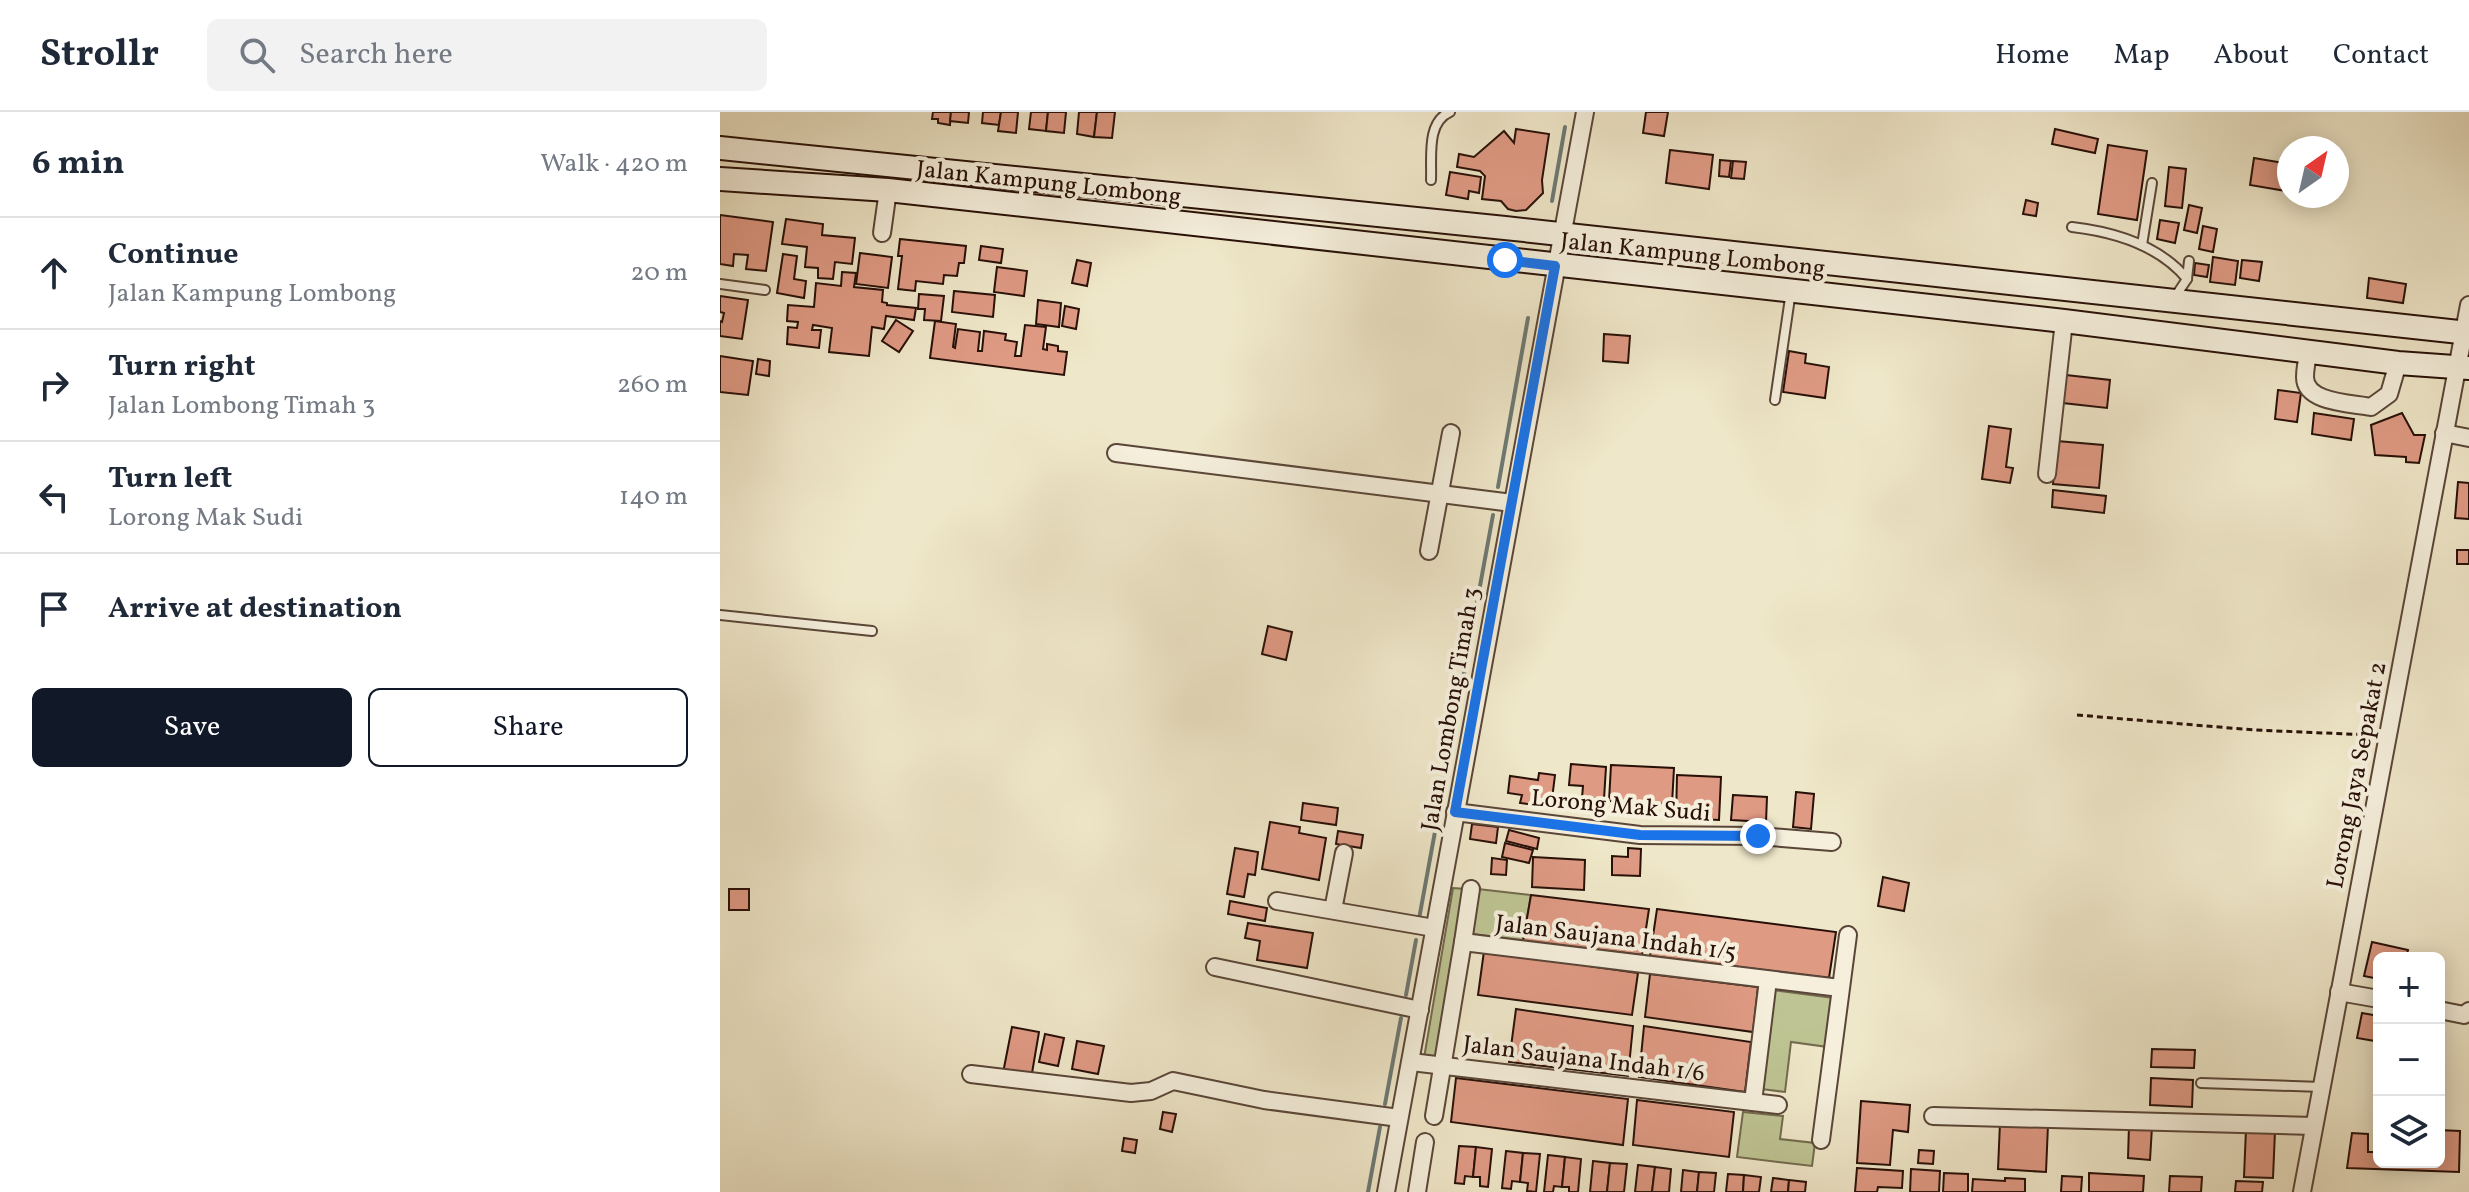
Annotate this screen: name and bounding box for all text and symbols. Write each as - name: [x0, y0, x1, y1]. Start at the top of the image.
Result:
- search box: [207, 19, 767, 91]
- text: Strollr: [40, 29, 159, 82]
- icon: search: [235, 33, 279, 77]
- text: Search here: [299, 34, 453, 76]
- text: Home: [1995, 36, 2069, 75]
- text: Map: [2113, 36, 2169, 75]
- text: About: [2213, 36, 2289, 75]
- text: Contact: [2333, 36, 2429, 75]
- north arrow: [2277, 136, 2349, 208]
- text: 6 min: [32, 141, 125, 188]
- text: Walk · 420 m: [540, 146, 688, 182]
- street label: Jalan Kampung Lombong: [915, 153, 1183, 215]
- street label: Jalan Kampung Lombong: [1559, 225, 1827, 287]
- text: Continue: [108, 234, 239, 276]
- route start: [1487, 242, 1523, 278]
- icon: ahead: [32, 251, 76, 295]
- text: 20 m: [630, 255, 688, 291]
- text: Jalan Kampung Lombong: [108, 276, 396, 312]
- text: Turn right: [108, 346, 256, 388]
- icon: right: [32, 363, 76, 407]
- text: 260 m: [617, 367, 688, 403]
- text: Jalan Lombong Timah 3: [108, 388, 375, 424]
- text: Turn left: [108, 458, 232, 500]
- icon: left: [32, 475, 76, 519]
- text: 140 m: [619, 479, 688, 515]
- text: Lorong Mak Sudi: [108, 500, 303, 536]
- street label: Jalan Lombong Timah 3: [1414, 585, 1490, 834]
- icon: arrive: [32, 587, 76, 631]
- text: Arrive at destination: [108, 588, 402, 630]
- street label: Lorong Jaya Sepakat 2: [2319, 659, 2397, 892]
- button: Save: [32, 688, 352, 767]
- button: Share: [368, 688, 688, 767]
- street label: Lorong Mak Sudi: [1530, 782, 1712, 832]
- route end: [1740, 818, 1776, 854]
- street label: Jalan Saujana Indah 1/5: [1493, 907, 1738, 971]
- map controls: [2373, 952, 2445, 1168]
- button: +: [2373, 952, 2445, 1024]
- button: −: [2373, 1024, 2445, 1096]
- street label: Jalan Saujana Indah 1/6: [1461, 1028, 1707, 1092]
- button: layers: [2373, 1096, 2445, 1168]

